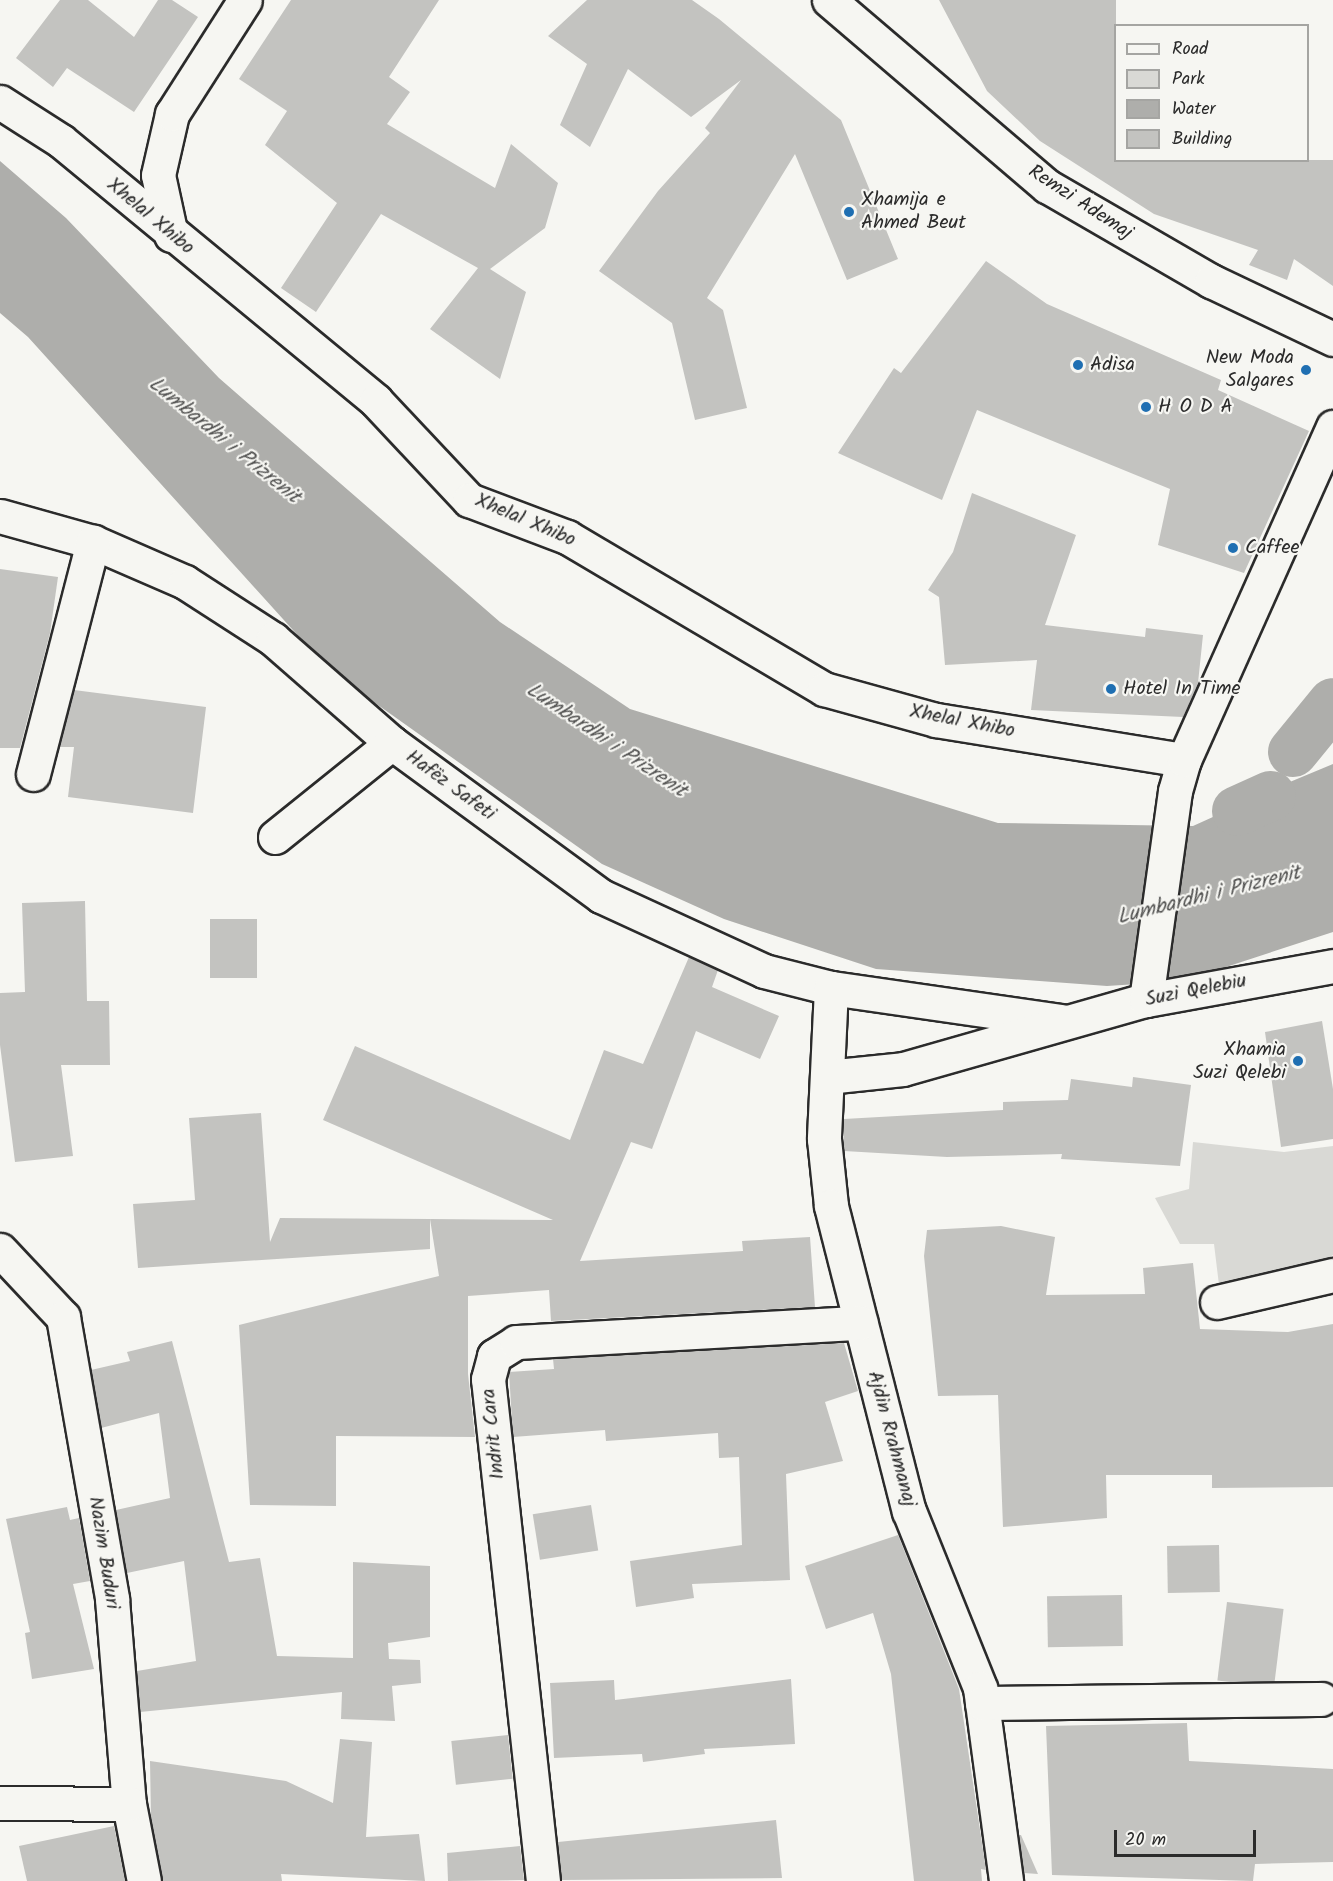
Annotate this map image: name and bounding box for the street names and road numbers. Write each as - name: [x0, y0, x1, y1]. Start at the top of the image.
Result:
- street label: Remzi Ademaj: [1023, 160, 1137, 246]
- street label: Xhelal Xhibo: [101, 173, 199, 261]
- street label: Xhelal Xhibo: [471, 489, 579, 553]
- street label: Xhelal Xhibo: [907, 700, 1017, 744]
- street label: Hafëz Safeti: [401, 745, 499, 827]
- street label: Suzi Qelebiu: [1143, 969, 1249, 1013]
- street label: Ajdin Rrahmanaj: [861, 1369, 921, 1509]
- street label: Indrit Cara: [477, 1387, 511, 1481]
- street label: Nazim Buduri: [82, 1495, 124, 1611]

